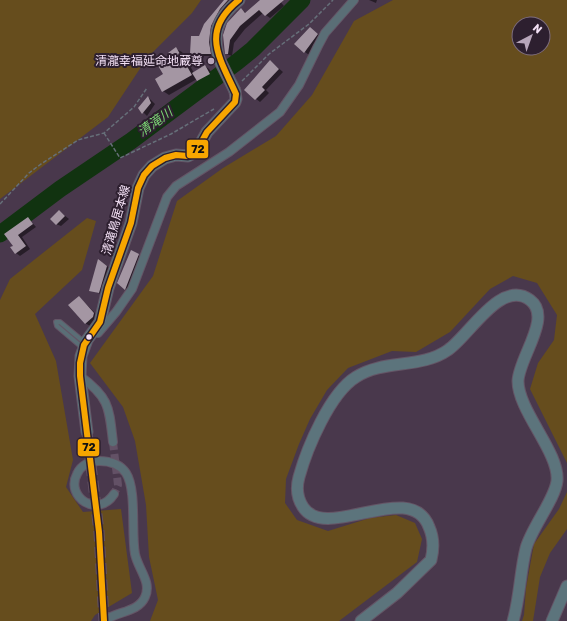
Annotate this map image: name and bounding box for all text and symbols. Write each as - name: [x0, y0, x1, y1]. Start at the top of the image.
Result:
- north arrow: [511, 16, 551, 56]
- text: N: [530, 21, 545, 36]
- place label: 清瀧幸福延命地蔵尊: [95, 54, 203, 68]
- marker: 清瀧幸福延命地蔵尊: [206, 56, 216, 66]
- water label: 清滝川: [135, 103, 177, 140]
- line badge: 72: [186, 139, 209, 159]
- text: 72: [191, 143, 205, 156]
- street label: 清滝鳥居本線: [99, 183, 133, 257]
- unlabelled marker: [84, 332, 94, 342]
- line badge: 72: [77, 438, 100, 457]
- text: 72: [82, 441, 96, 454]

